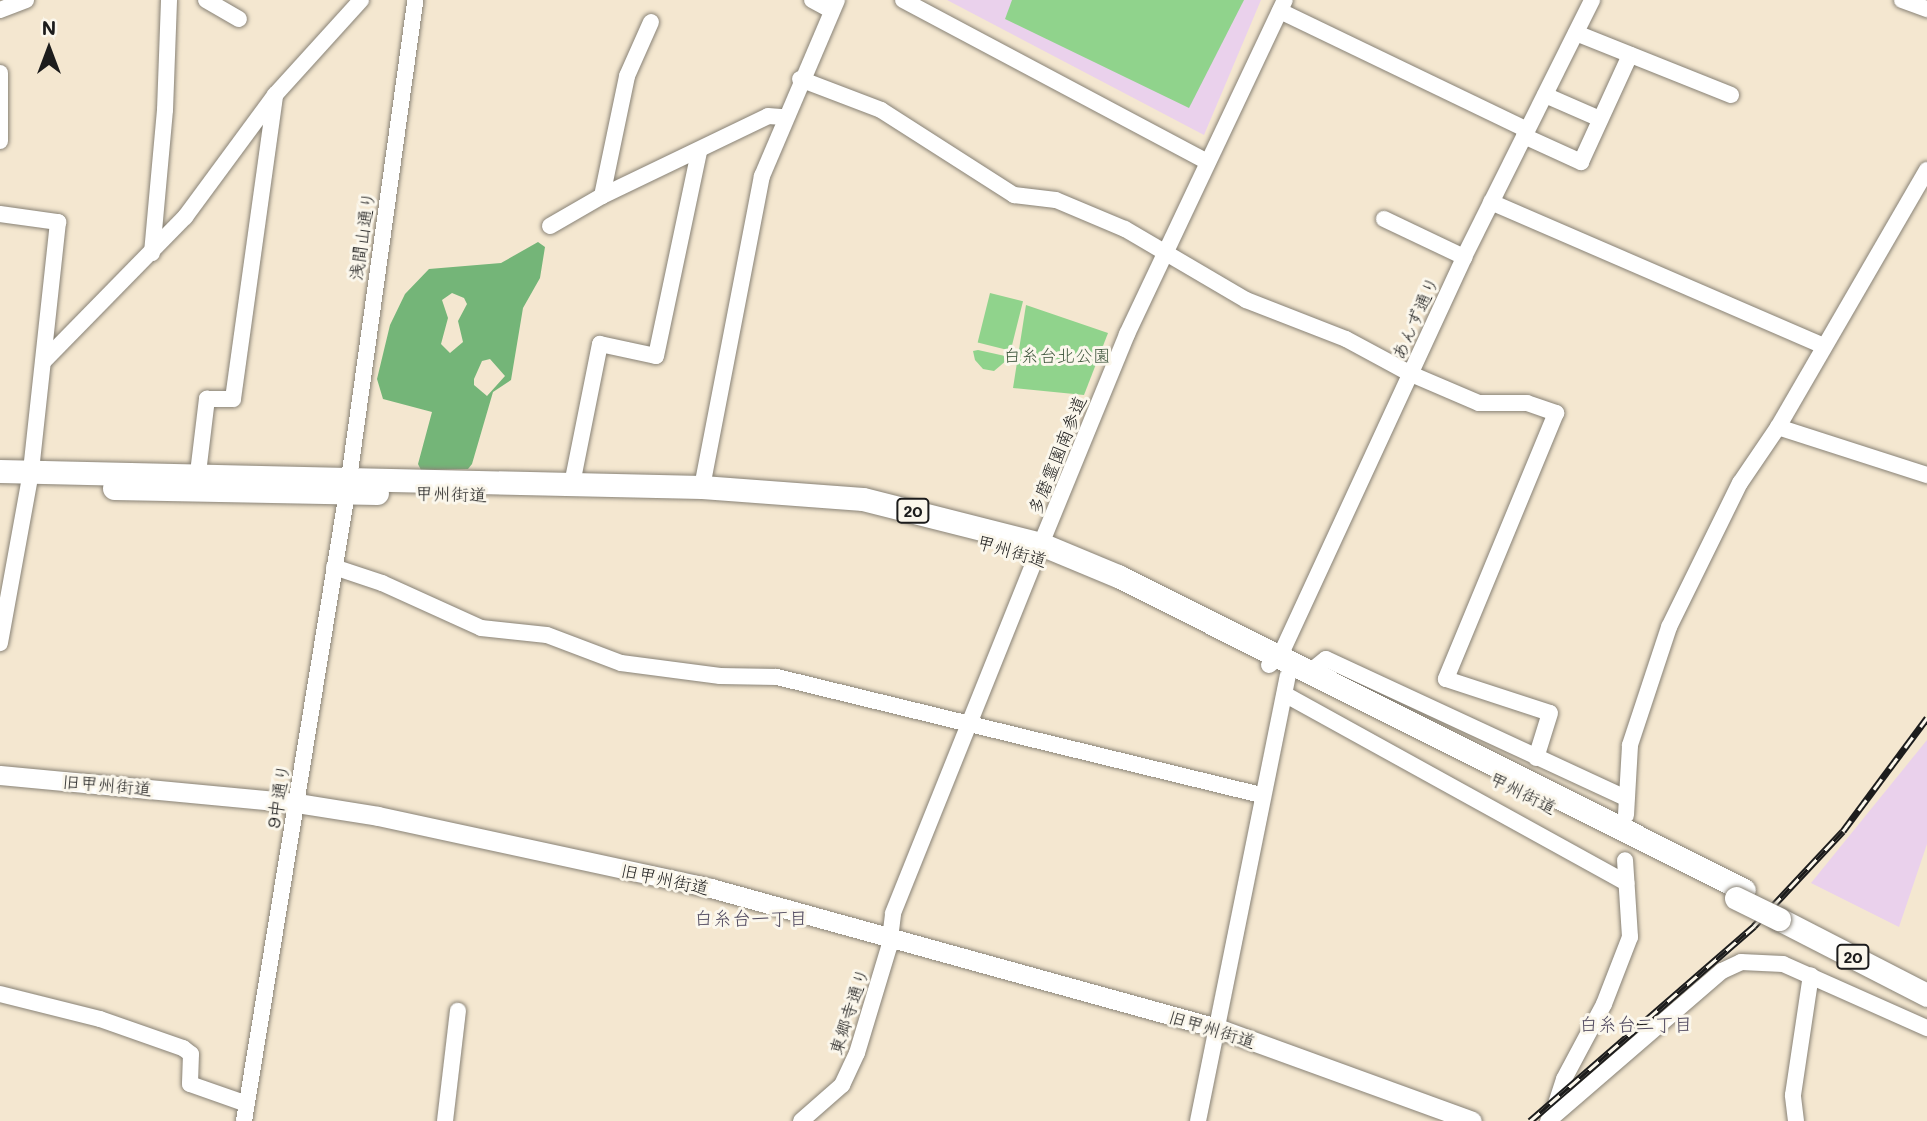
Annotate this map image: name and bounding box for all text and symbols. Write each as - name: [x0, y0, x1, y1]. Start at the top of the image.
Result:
- north arrow: [14, 14, 84, 84]
- text: N: [42, 15, 56, 40]
- street label: 浅間山通り: [345, 190, 379, 282]
- street label: あんず通り: [1387, 272, 1443, 364]
- park label: 白糸台北公園: [1003, 344, 1111, 366]
- street label: 多磨霊園南参道: [1023, 393, 1091, 517]
- street label: 甲州街道: [415, 483, 487, 505]
- road number: 20: [895, 498, 930, 524]
- street label: 甲州街道: [974, 531, 1050, 571]
- street label: 9中通り: [262, 762, 294, 830]
- street label: 甲州街道: [1486, 768, 1560, 818]
- street label: 旧甲州街道: [61, 770, 153, 800]
- street label: 旧甲州街道: [619, 859, 711, 899]
- district label: 白糸台一丁目: [694, 907, 808, 929]
- road number: 20: [1836, 945, 1870, 970]
- street label: 東郷寺通り: [825, 965, 873, 1057]
- street label: 旧甲州街道: [1166, 1006, 1258, 1052]
- district label: 白糸台二丁目: [1579, 1013, 1693, 1035]

